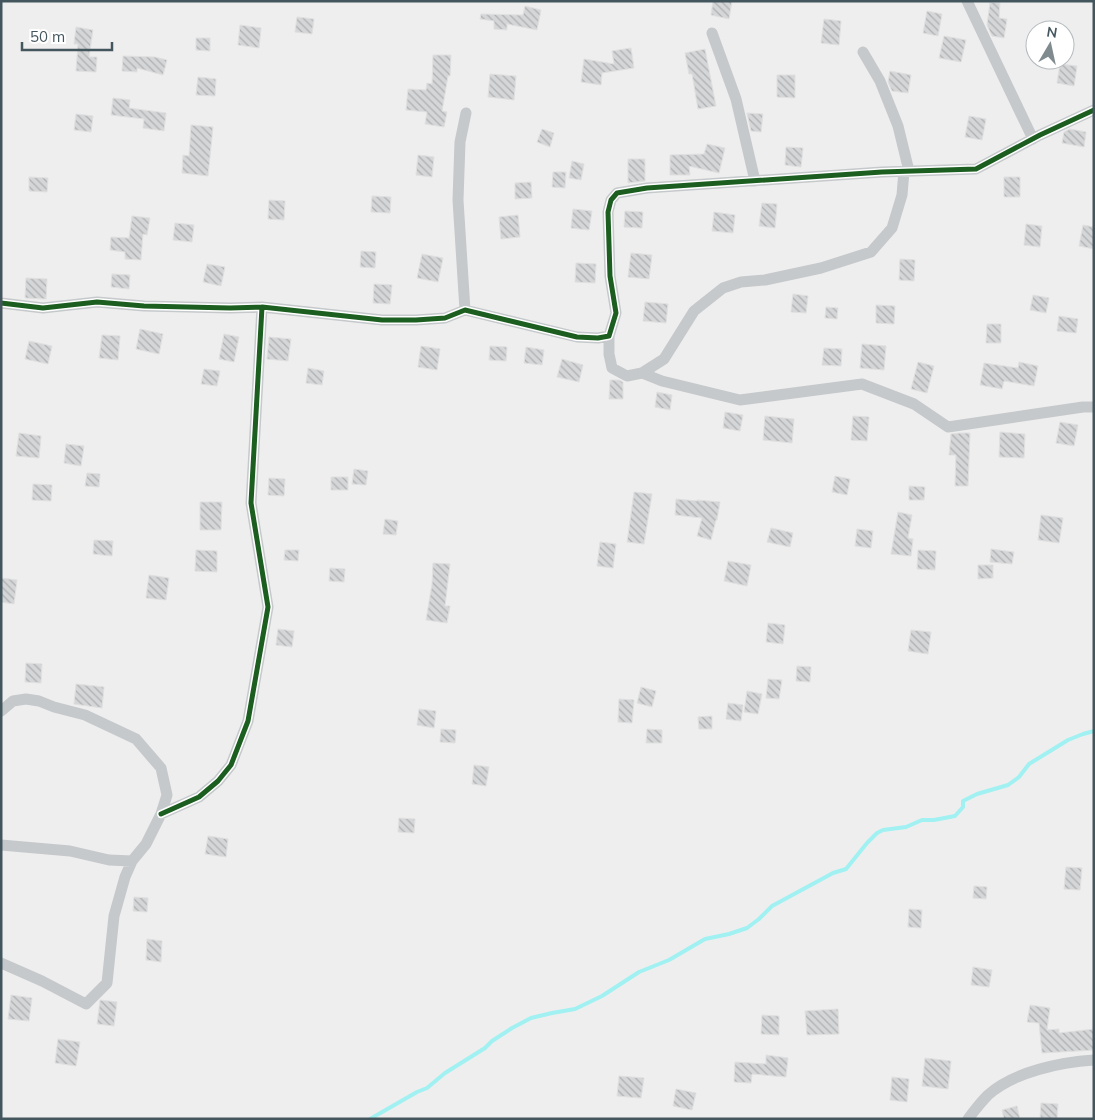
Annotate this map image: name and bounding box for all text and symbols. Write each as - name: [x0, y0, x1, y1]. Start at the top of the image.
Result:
- scale bar: [22, 20, 112, 52]
- north arrow: [1025, 20, 1075, 70]
- text: N: [1045, 22, 1059, 42]
- text: 50 m: [30, 27, 65, 46]

